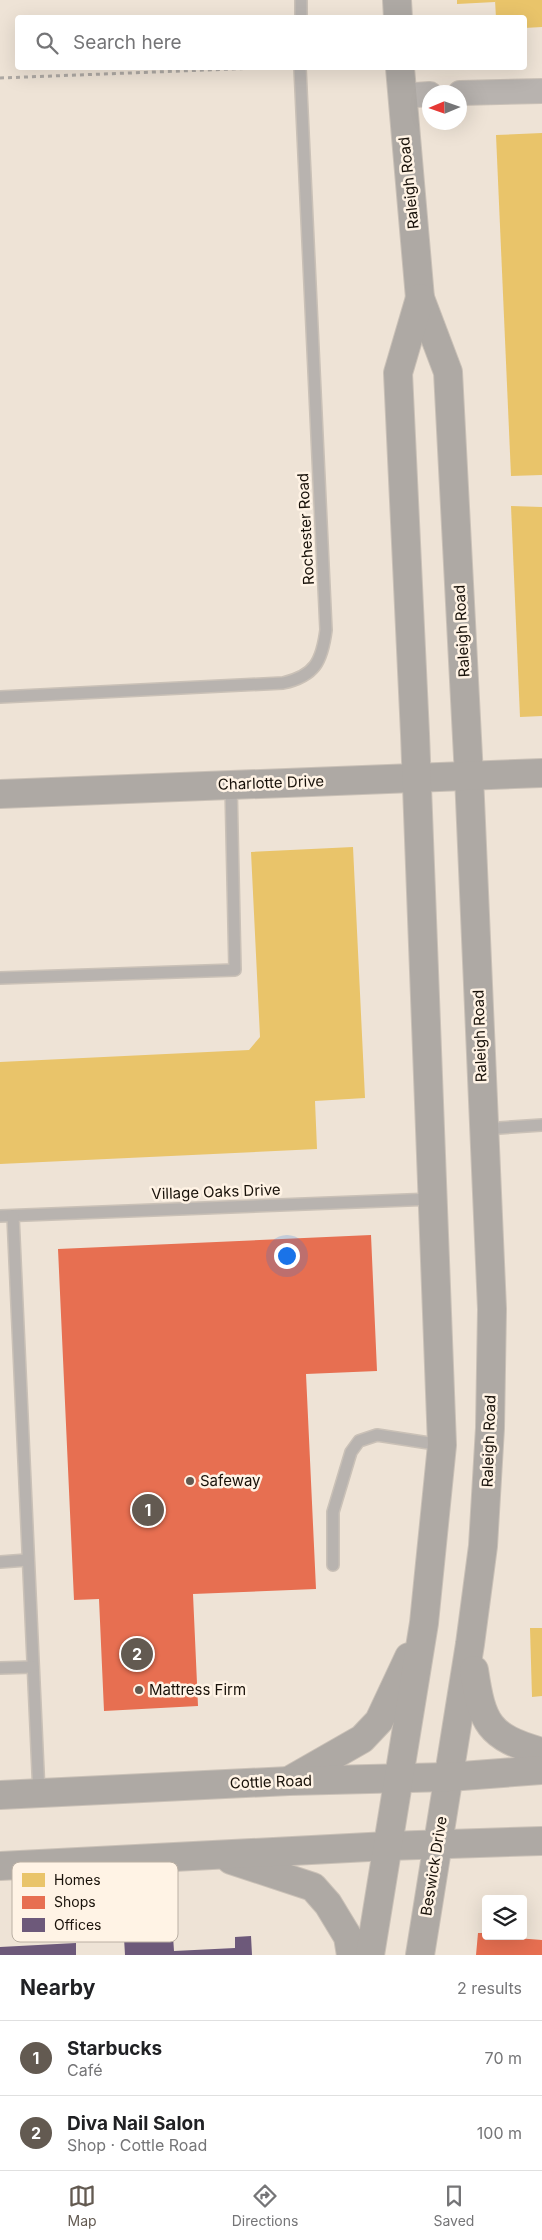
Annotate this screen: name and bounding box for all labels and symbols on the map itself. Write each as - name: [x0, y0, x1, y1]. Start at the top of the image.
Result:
- north arrow: [422, 85, 467, 130]
- street label: Raleigh Road: [394, 136, 423, 230]
- street label: Rochester Road: [293, 473, 318, 585]
- street label: Raleigh Road: [450, 584, 473, 678]
- street label: Charlotte Drive: [218, 771, 324, 794]
- street label: Raleigh Road: [468, 989, 491, 1083]
- street label: Village Oaks Drive: [151, 1180, 281, 1203]
- your location: [274, 1243, 300, 1269]
- street label: Raleigh Road: [477, 1394, 500, 1488]
- place label: Safeway: [200, 1471, 261, 1490]
- marker: Safeway: [184, 1475, 196, 1487]
- pin: 1: [132, 1491, 164, 1529]
- pin: 2: [121, 1635, 153, 1673]
- place label: Mattress Firm: [149, 1680, 246, 1699]
- marker: Mattress Firm: [133, 1684, 145, 1696]
- street label: Cottle Road: [230, 1771, 312, 1792]
- street label: Beswick Drive: [416, 1815, 451, 1917]
- legend: [12, 1862, 178, 1942]
- text: Homes: [54, 1871, 101, 1888]
- text: Shops: [54, 1893, 96, 1910]
- text: Offices: [54, 1916, 101, 1933]

